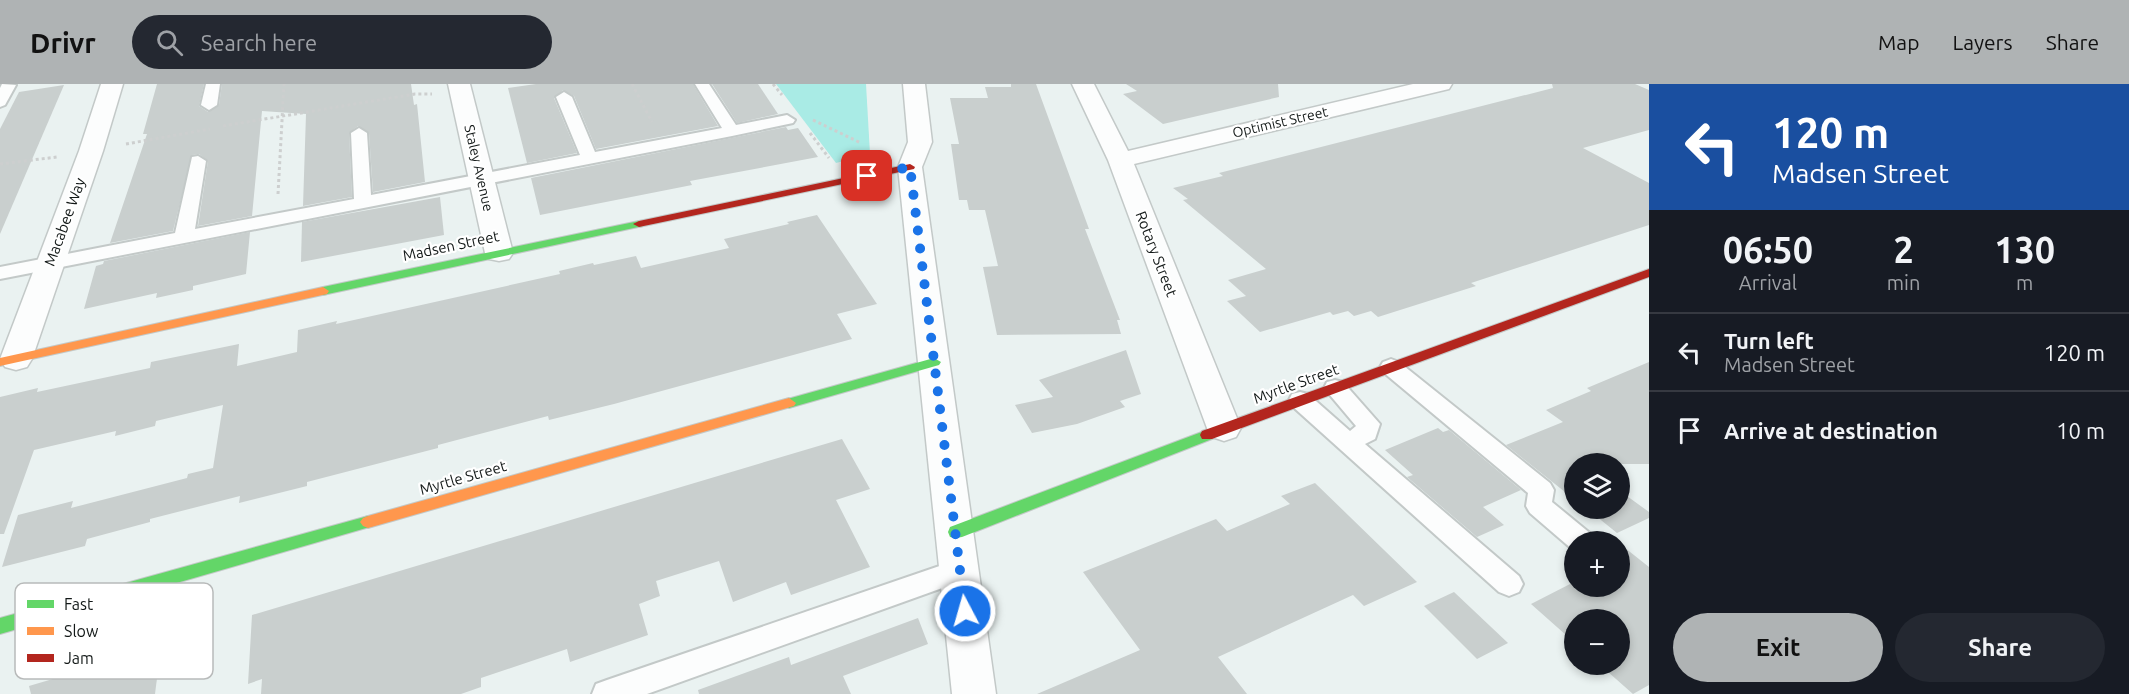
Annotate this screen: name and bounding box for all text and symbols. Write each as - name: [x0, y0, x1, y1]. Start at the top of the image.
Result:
- search box: [132, 15, 552, 69]
- icon: search: [153, 26, 186, 59]
- text: Drivr: [30, 27, 96, 58]
- text: Search here: [201, 30, 317, 55]
- text: Map: [1878, 30, 1919, 54]
- text: Layers: [1952, 30, 2013, 54]
- text: Share: [2046, 30, 2099, 54]
- street label: Optimist Street: [1231, 103, 1330, 141]
- icon: left: [1673, 108, 1751, 186]
- text: 120 m: [1772, 109, 1889, 156]
- street label: Staley Avenue: [461, 123, 497, 213]
- pin: [841, 150, 892, 201]
- text: Madsen Street: [1772, 158, 1949, 188]
- icon: arrive: [850, 159, 883, 192]
- street label: Macabee Way: [41, 175, 88, 268]
- street label: Rotary Street: [1132, 209, 1181, 299]
- street label: Madsen Street: [401, 227, 501, 264]
- text: 06:50: [1723, 229, 1813, 270]
- text: 2: [1893, 229, 1914, 270]
- text: 130: [1994, 229, 2055, 270]
- text: Arrival: [1739, 271, 1797, 294]
- text: min: [1887, 271, 1920, 294]
- text: m: [2016, 271, 2033, 294]
- text: Turn left: [1724, 328, 1814, 353]
- icon: left: [1673, 336, 1706, 369]
- text: 120 m: [2044, 340, 2105, 365]
- text: Madsen Street: [1724, 353, 1855, 376]
- street label: Myrtle Street: [1251, 360, 1341, 407]
- icon: arrive: [1673, 414, 1706, 447]
- text: Arrive at destination: [1724, 418, 1938, 443]
- text: 10 m: [2056, 418, 2105, 443]
- map controls: [1564, 453, 1630, 675]
- button: layers: [1564, 453, 1630, 519]
- street label: Myrtle Street: [418, 457, 508, 498]
- button: +: [1564, 531, 1630, 597]
- position arrow: [933, 579, 997, 643]
- legend: [15, 583, 213, 679]
- text: Fast: [64, 595, 94, 613]
- button: −: [1564, 609, 1630, 675]
- button: Exit: [1673, 613, 1883, 682]
- button: Share: [1895, 613, 2105, 682]
- text: Slow: [64, 622, 99, 640]
- text: Jam: [64, 649, 94, 667]

